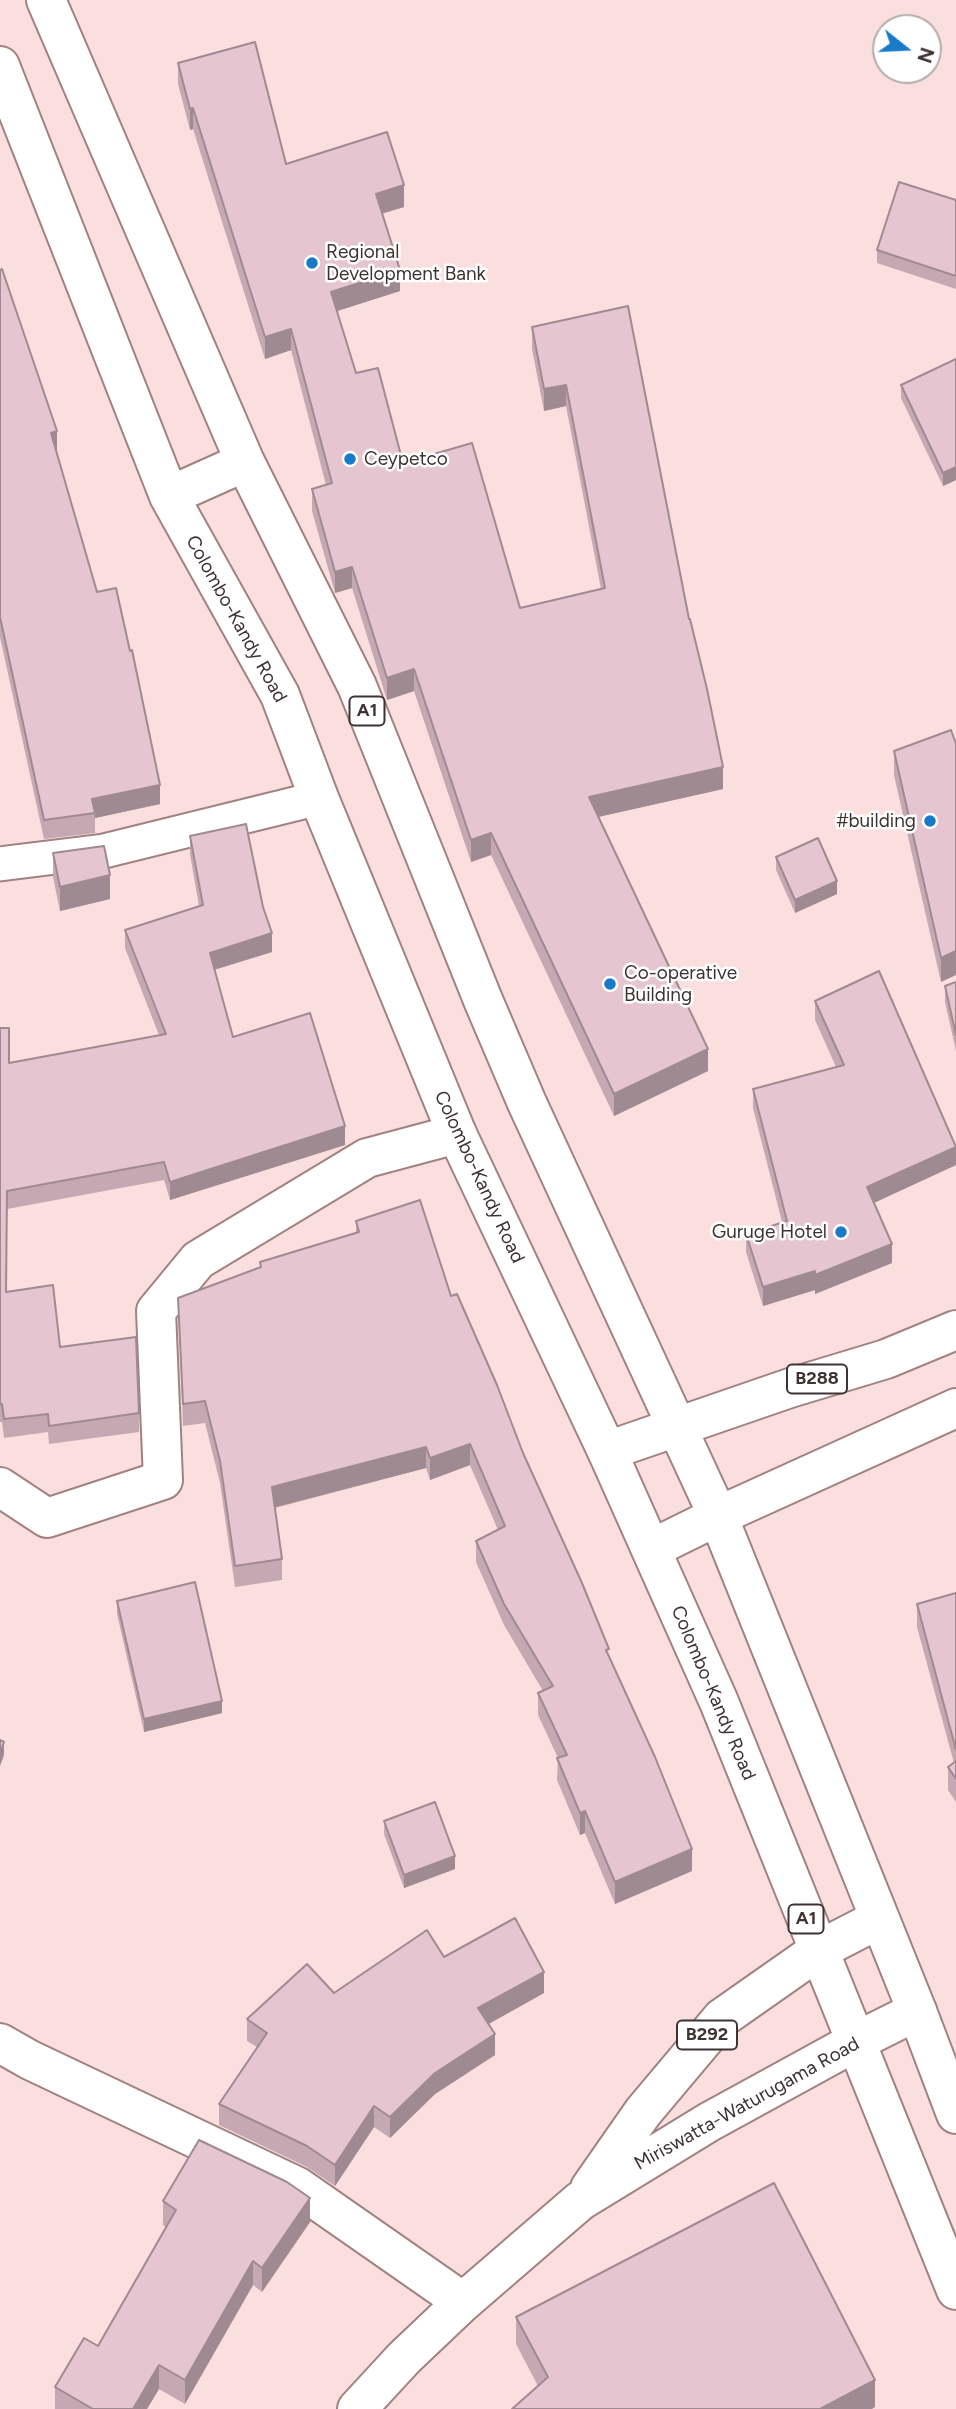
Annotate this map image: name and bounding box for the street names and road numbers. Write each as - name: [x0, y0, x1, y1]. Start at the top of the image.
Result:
- street label: Colombo-Kandy Road: [181, 532, 291, 706]
- road number: A1: [350, 696, 384, 726]
- street label: Colombo-Kandy Road: [429, 1087, 529, 1267]
- road number: B288: [787, 1364, 847, 1394]
- street label: Colombo-Kandy Road: [666, 1602, 760, 1784]
- road number: A1: [788, 1905, 824, 1934]
- road number: B292: [677, 2021, 737, 2050]
- street label: Miriswatta-Waturugama Road: [631, 2033, 863, 2175]

